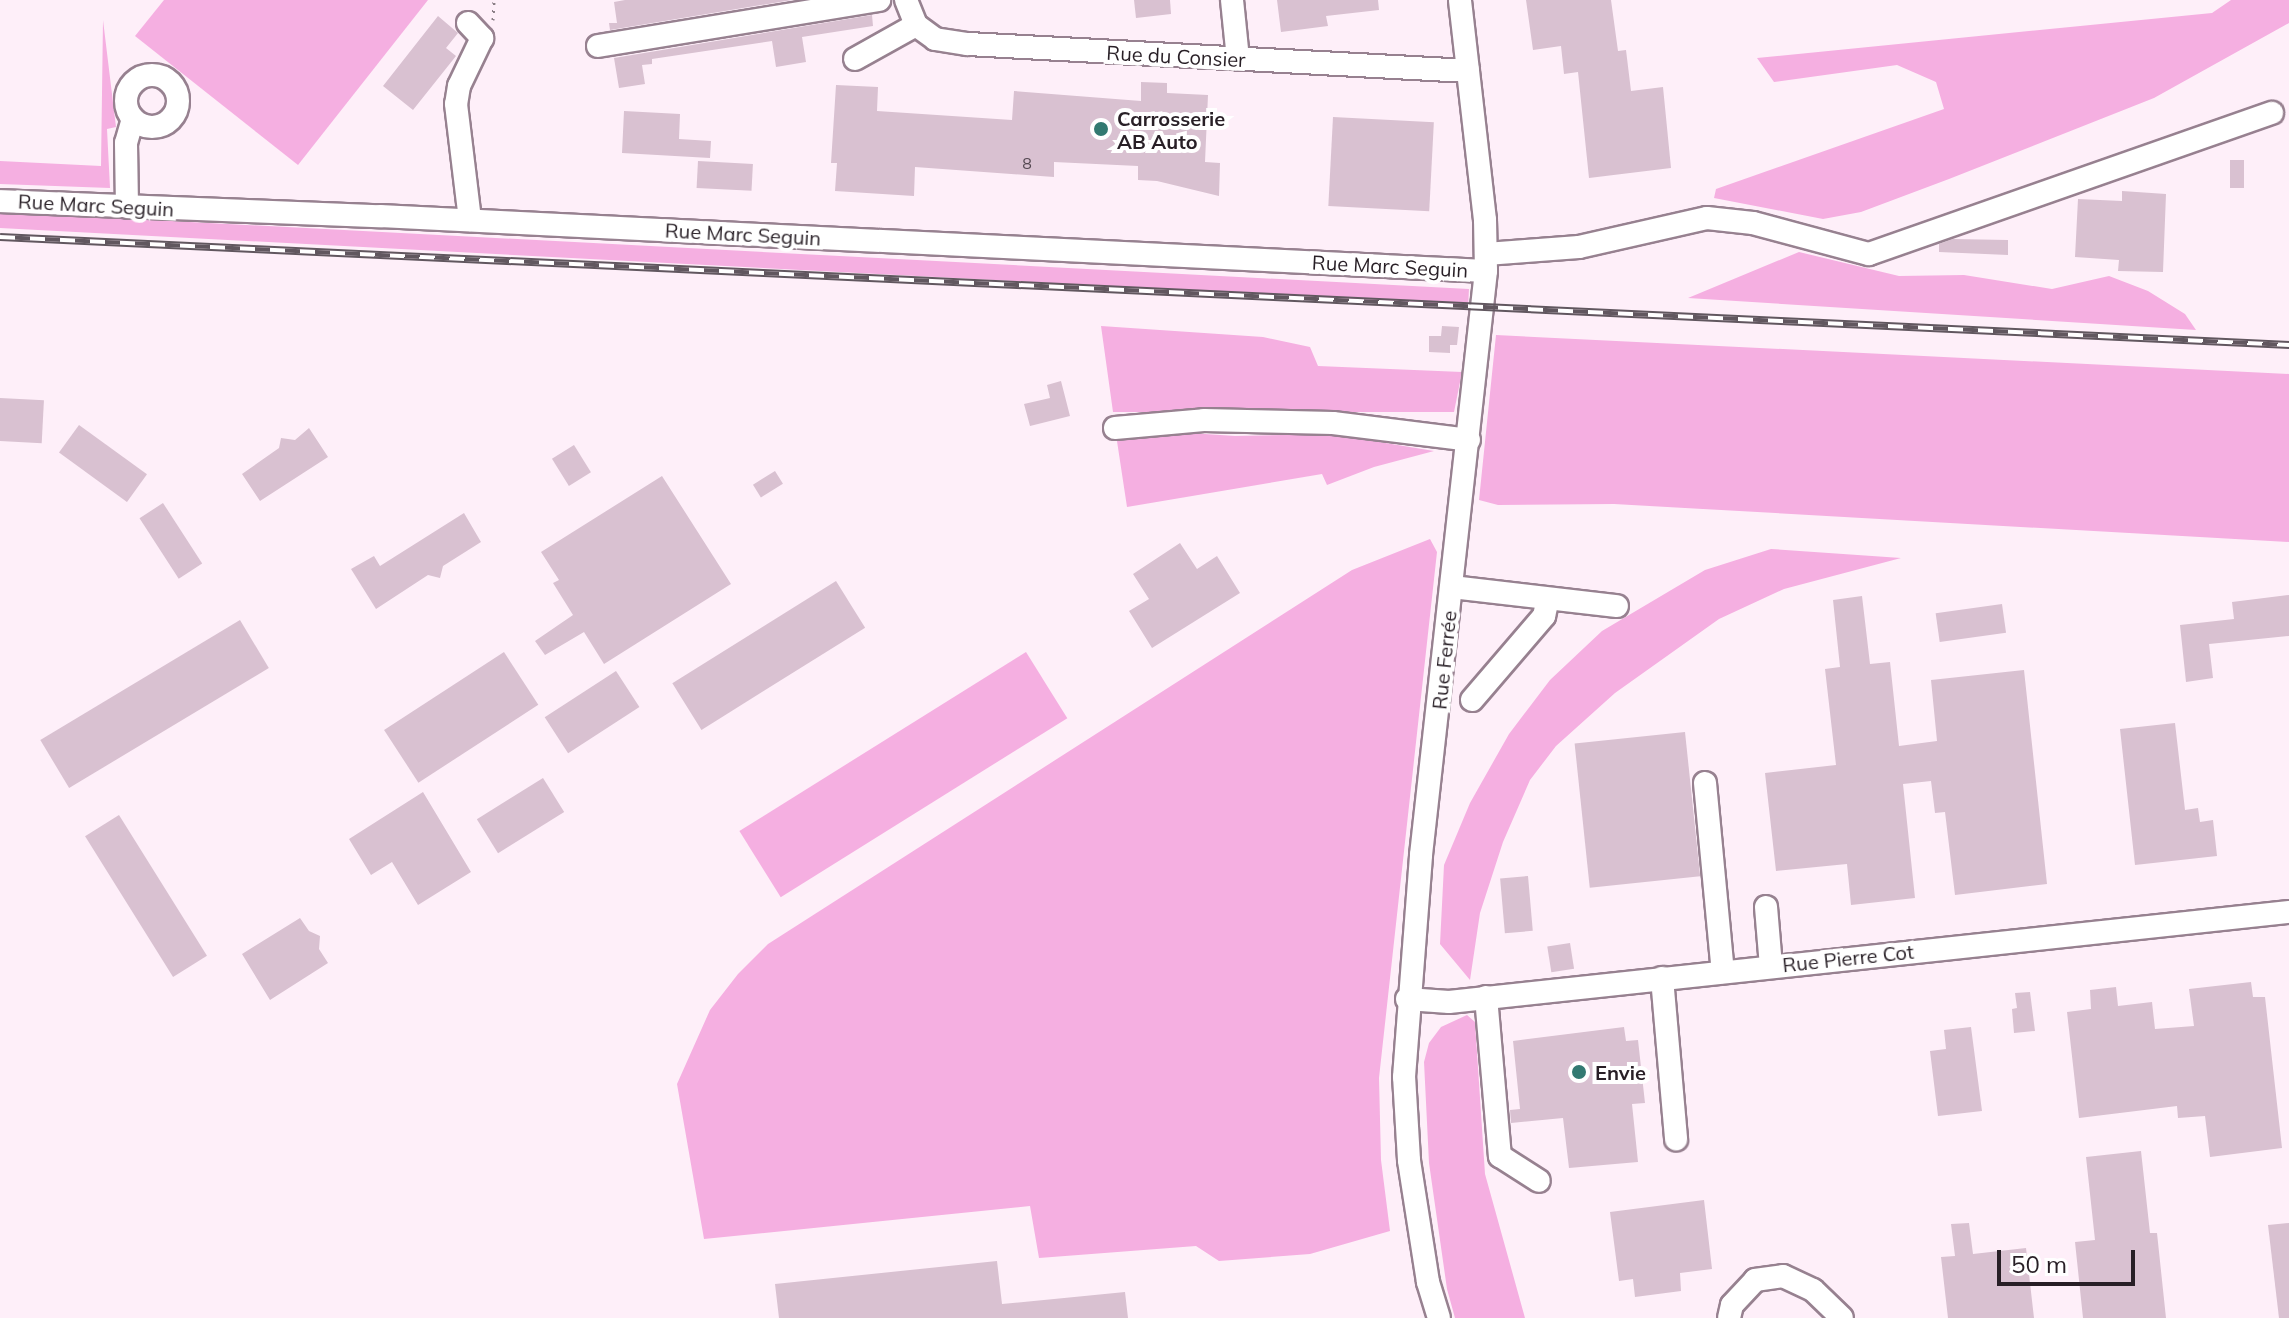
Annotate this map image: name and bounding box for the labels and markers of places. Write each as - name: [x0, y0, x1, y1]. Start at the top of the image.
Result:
- place label: Carrosserie AB Auto: [1117, 106, 1225, 153]
- marker: Carrosserie AB Auto: [1092, 120, 1110, 138]
- place label: Envie: [1595, 1060, 1646, 1084]
- marker: Envie: [1570, 1063, 1588, 1081]

